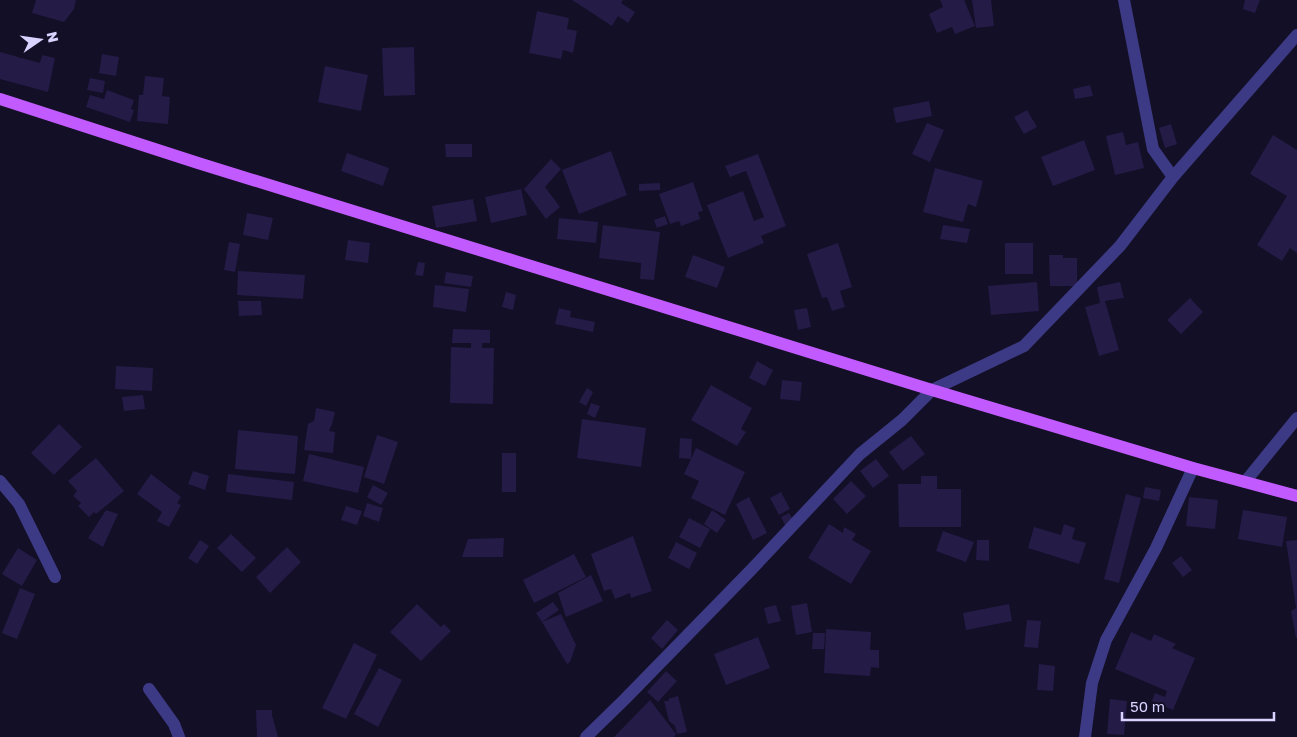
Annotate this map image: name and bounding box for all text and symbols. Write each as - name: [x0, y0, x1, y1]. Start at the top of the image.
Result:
- north arrow: [15, 15, 65, 65]
- text: N: [44, 30, 63, 44]
- scale bar: [1122, 690, 1274, 722]
- text: 50 m: [1130, 697, 1165, 715]

